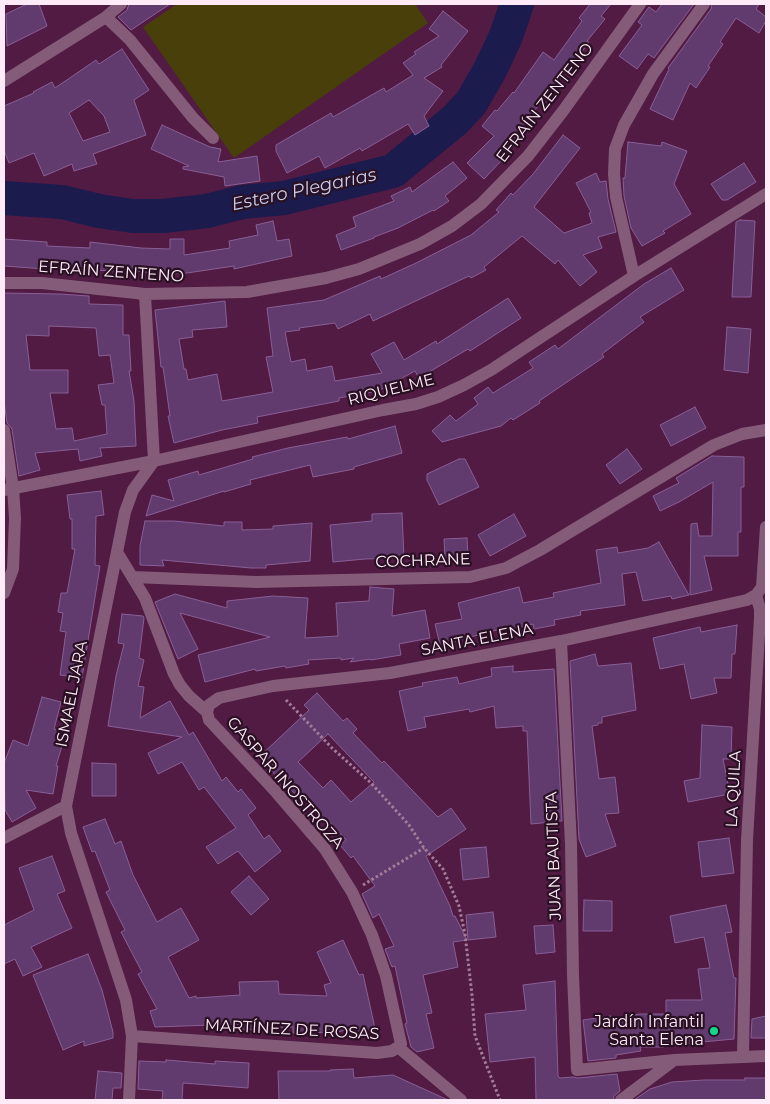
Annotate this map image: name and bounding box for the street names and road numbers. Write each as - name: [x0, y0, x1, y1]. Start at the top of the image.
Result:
- street label: EFRAÍN ZENTENO: [492, 39, 598, 167]
- street label: EFRAÍN ZENTENO: [37, 257, 185, 287]
- street label: RIQUELME: [346, 370, 436, 410]
- street label: COCHRANE: [375, 550, 471, 572]
- street label: SANTA ELENA: [419, 620, 535, 660]
- street label: ISMAEL JARA: [52, 639, 92, 749]
- street label: GASPAR INOSTROZA: [222, 713, 348, 853]
- street label: LA QUILA: [722, 750, 746, 828]
- street label: JUAN BAUTISTA: [542, 791, 566, 921]
- street label: MARTÍNEZ DE ROSAS: [204, 1016, 380, 1044]

